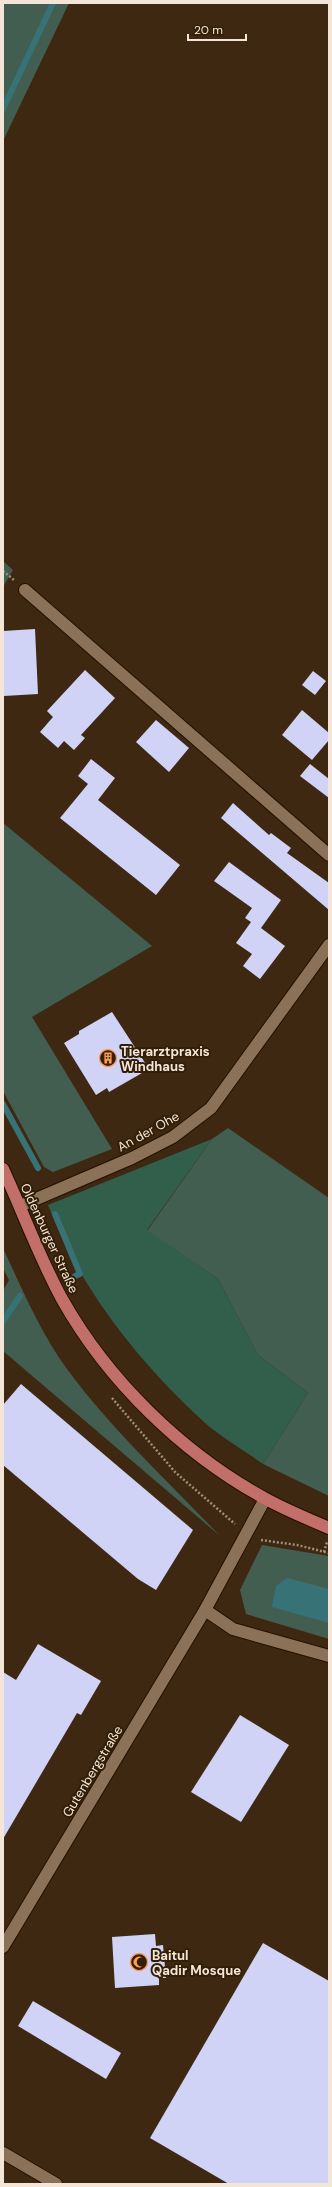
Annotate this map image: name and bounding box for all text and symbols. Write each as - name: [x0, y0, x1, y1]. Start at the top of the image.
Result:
- scale bar: [188, 16, 246, 42]
- text: 20 m: [194, 22, 223, 38]
- place label: Tierarztpraxis Windhaus: [121, 1043, 210, 1075]
- building icon: Tierarztpraxis Windhaus: [98, 1048, 118, 1068]
- street label: An der Ohe: [114, 1107, 182, 1155]
- street label: Oldenburger Straße: [17, 1181, 82, 1296]
- street label: Gutenbergstraße: [58, 1723, 126, 1820]
- place label: Baitul Qadir Mosque: [152, 1947, 241, 1979]
- mosque icon: Baitul Qadir Mosque: [129, 1952, 149, 1972]

